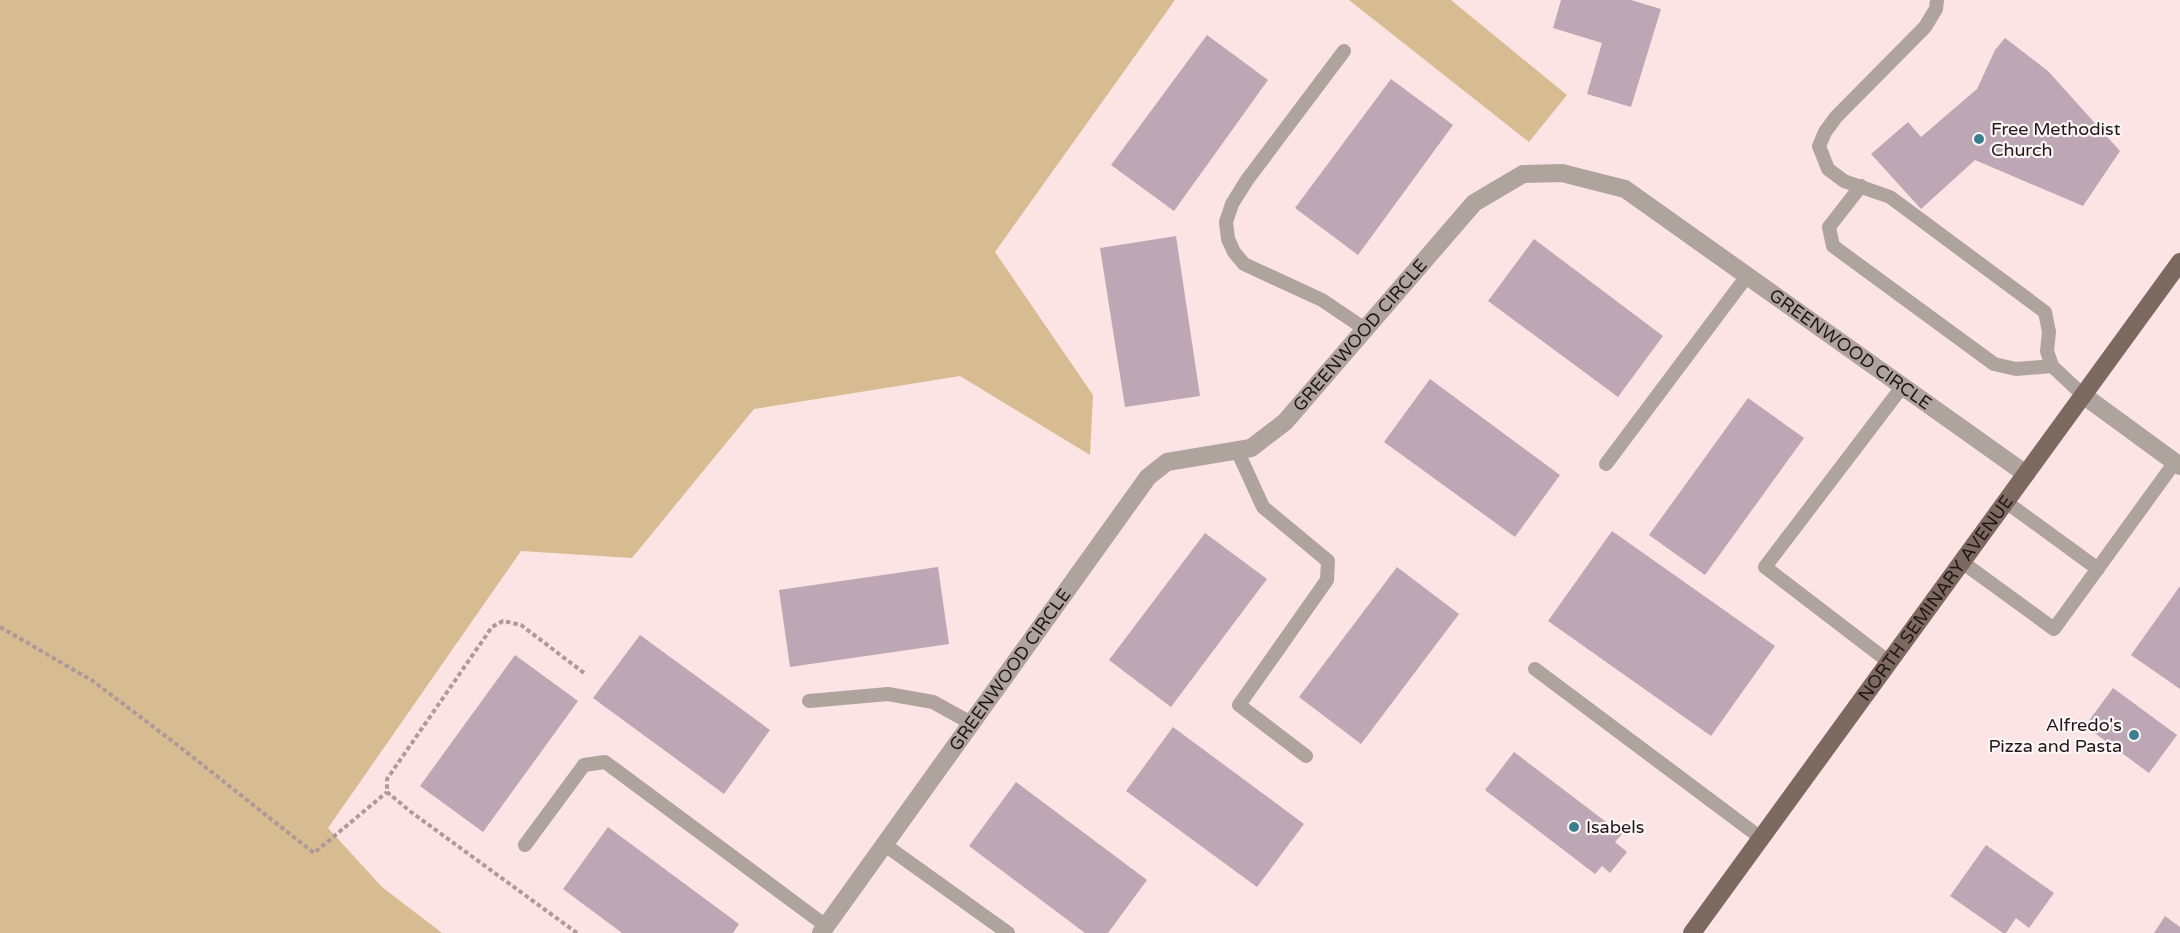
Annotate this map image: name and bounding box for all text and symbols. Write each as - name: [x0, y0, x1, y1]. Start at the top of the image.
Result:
- place label: Free Methodist Church: [1991, 118, 2121, 161]
- marker: Free Methodist Church: [1972, 132, 1986, 146]
- street label: GREENWOOD CIRCLE: [1288, 254, 1432, 416]
- street label: GREENWOOD CIRCLE: [1765, 284, 1936, 414]
- street label: NORTH SEMINARY AVENUE: [1853, 491, 2018, 706]
- street label: GREENWOOD CIRCLE: [944, 584, 1075, 755]
- place label: Alfredo's Pizza and Pasta: [1988, 714, 2122, 757]
- marker: Alfredo's Pizza and Pasta: [2127, 728, 2141, 742]
- place label: Isabels: [1586, 816, 1644, 838]
- marker: Isabels: [1567, 820, 1581, 834]

